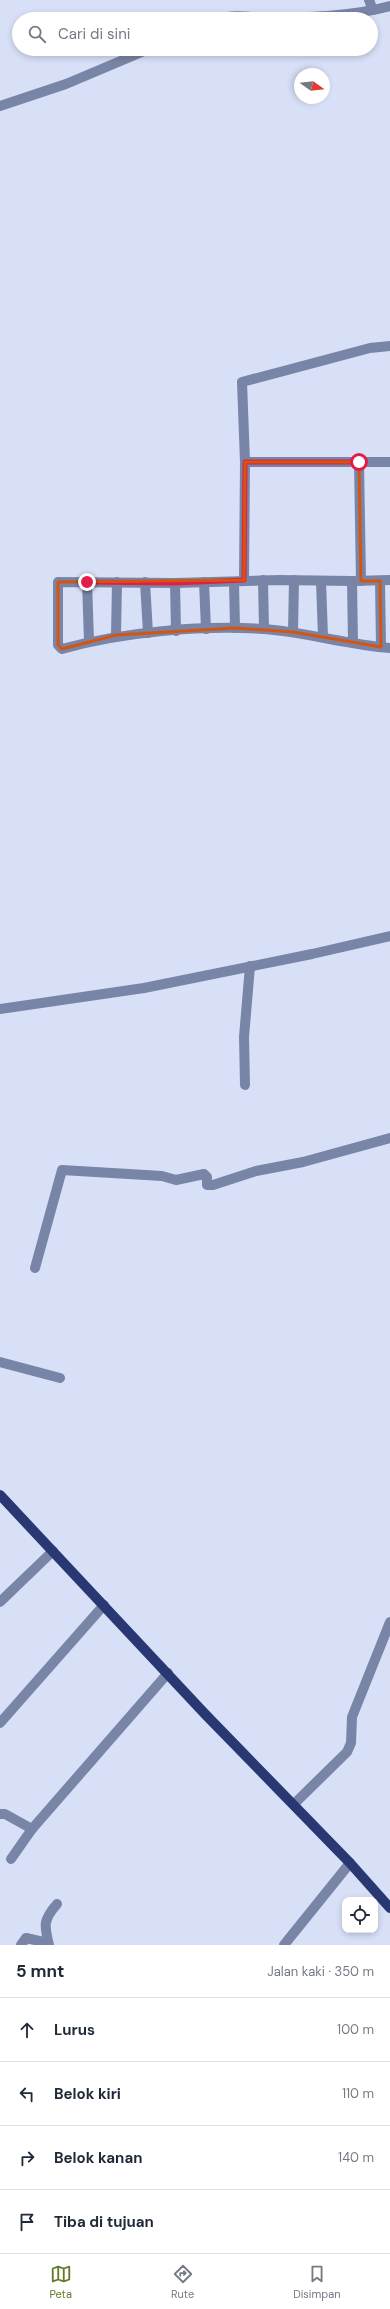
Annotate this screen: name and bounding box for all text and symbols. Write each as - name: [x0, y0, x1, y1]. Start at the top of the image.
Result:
- search box: [12, 12, 378, 56]
- icon: search: [26, 23, 48, 45]
- text: Cari di sini: [58, 24, 130, 44]
- north arrow: [294, 68, 330, 104]
- route start: [350, 453, 368, 471]
- route end: [78, 573, 96, 591]
- map controls: [342, 1897, 378, 1933]
- button: locate: [342, 1897, 378, 1933]
- text: 5 mnt: [16, 1960, 64, 1982]
- text: Jalan kaki · 350 m: [267, 1963, 374, 1980]
- icon: ahead: [16, 2019, 38, 2041]
- text: Lurus: [54, 2020, 95, 2040]
- text: 100 m: [337, 2021, 374, 2038]
- icon: left: [16, 2083, 38, 2105]
- text: Belok kiri: [54, 2084, 121, 2104]
- text: 110 m: [342, 2085, 374, 2102]
- icon: right: [16, 2147, 38, 2169]
- text: Belok kanan: [54, 2148, 142, 2168]
- text: 140 m: [338, 2149, 374, 2166]
- icon: arrive: [16, 2211, 38, 2233]
- text: Tiba di tujuan: [54, 2212, 154, 2232]
- tab: Peta: [49, 2263, 72, 2301]
- tab: Rute: [171, 2263, 194, 2301]
- tab: Disimpan: [293, 2263, 340, 2301]

